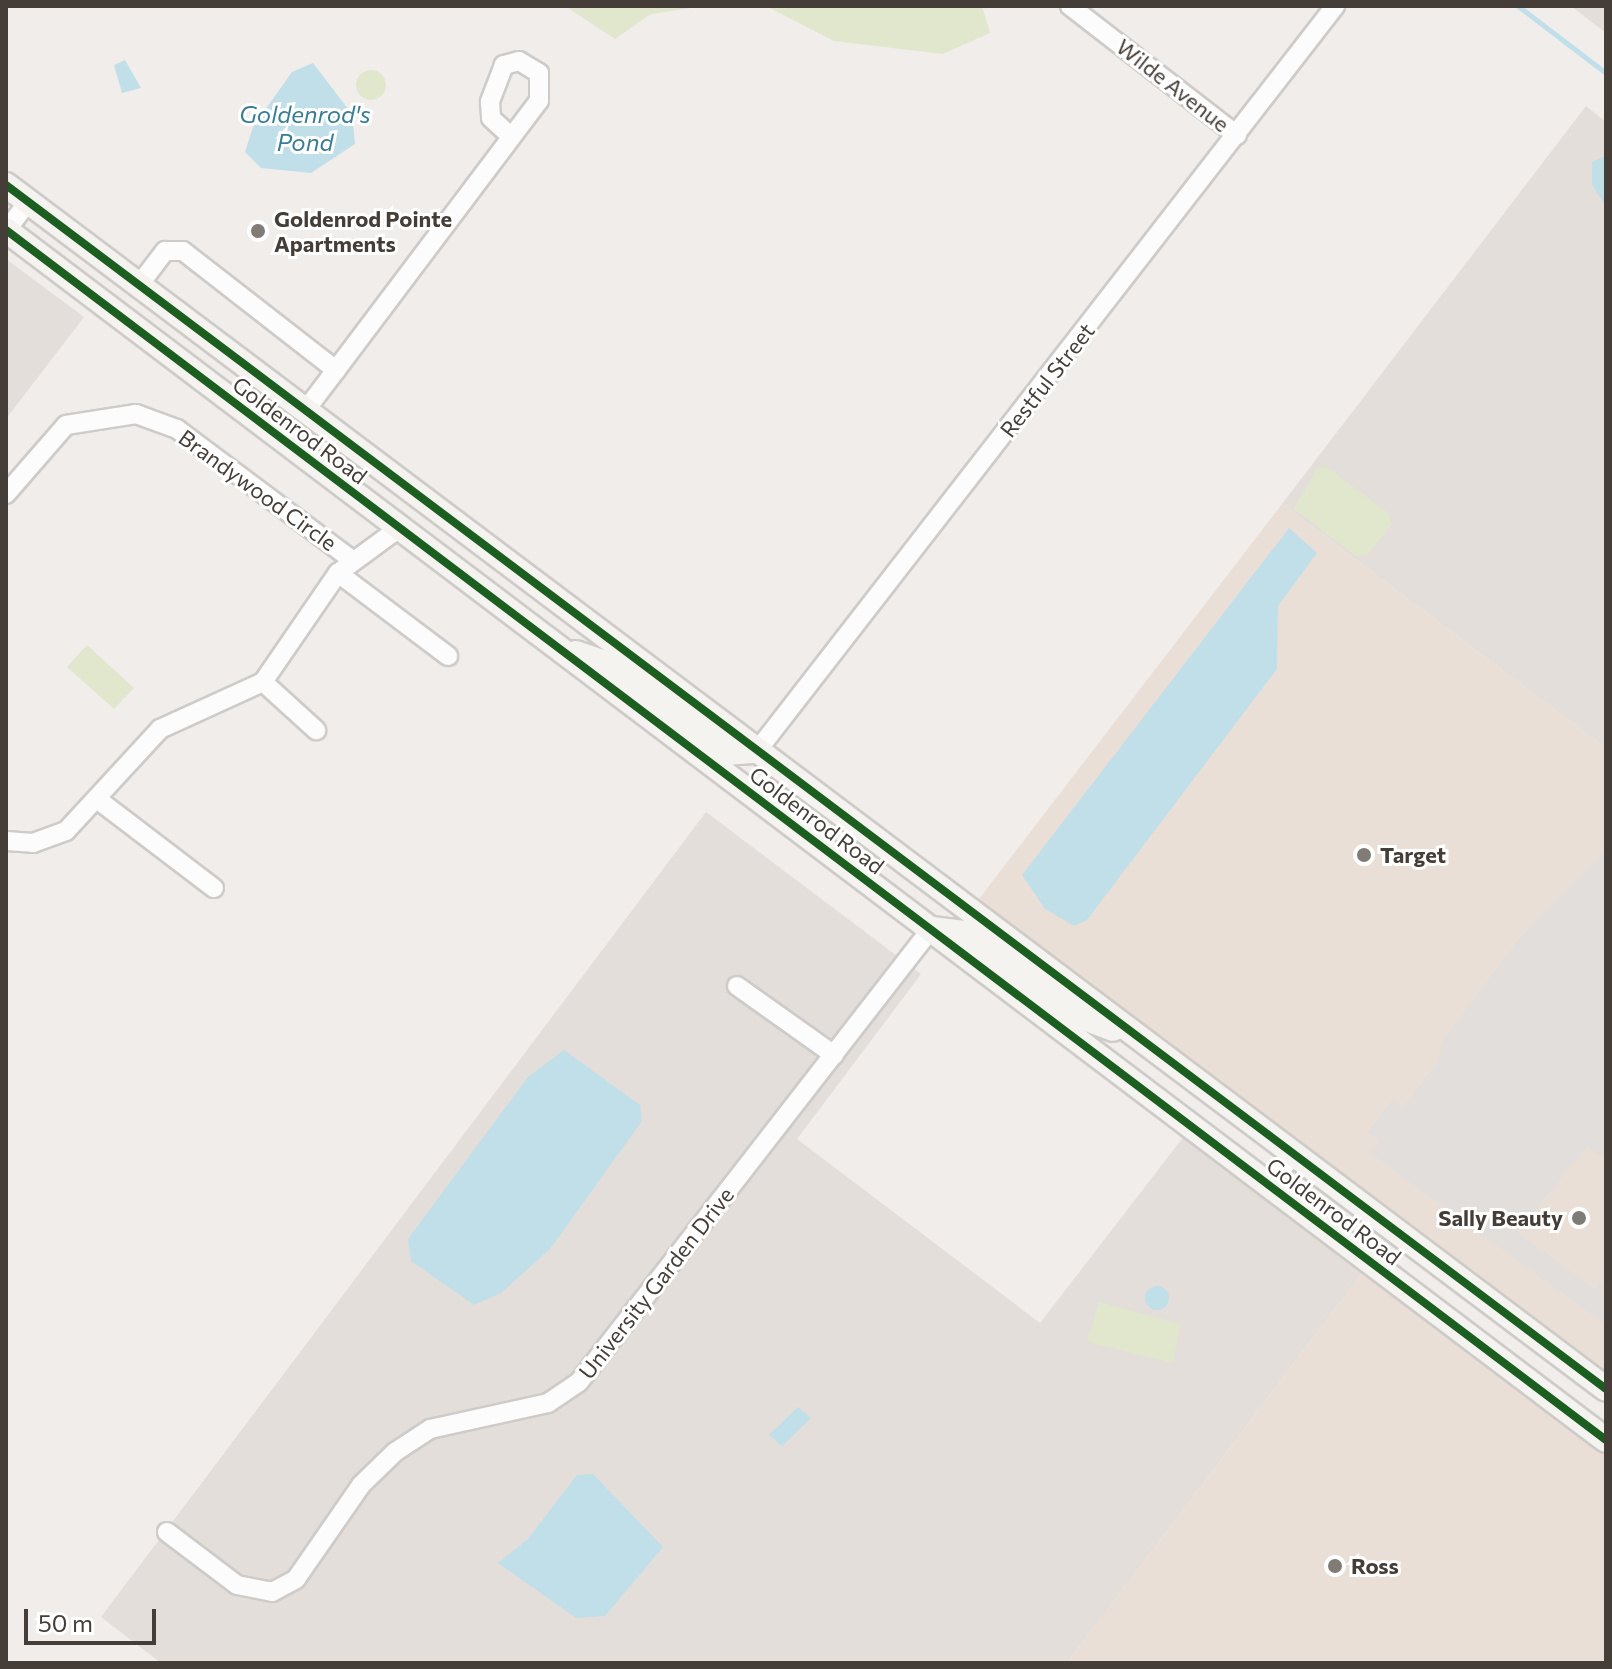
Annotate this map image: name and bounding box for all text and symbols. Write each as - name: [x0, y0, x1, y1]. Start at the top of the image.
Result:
- street label: Wilde Avenue: [1111, 33, 1235, 137]
- water label: Goldenrod's Pond: [239, 100, 371, 156]
- place label: Goldenrod Pointe Apartments: [274, 205, 452, 256]
- marker: Goldenrod Pointe Apartments: [249, 222, 267, 240]
- street label: Restful Street: [994, 318, 1100, 442]
- street label: Goldenrod Road: [228, 371, 372, 489]
- street label: Brandywood Circle: [174, 424, 342, 556]
- street label: Goldenrod Road: [745, 761, 889, 879]
- place label: Target: [1380, 842, 1446, 868]
- marker: Target: [1355, 846, 1373, 864]
- street label: Goldenrod Road: [1262, 1152, 1406, 1270]
- street label: University Garden Drive: [573, 1182, 739, 1384]
- place label: Sally Beauty: [1438, 1205, 1563, 1231]
- marker: Sally Beauty: [1570, 1209, 1588, 1227]
- place label: Ross: [1351, 1553, 1399, 1579]
- marker: Ross: [1326, 1557, 1344, 1575]
- scale bar: [28, 1593, 160, 1643]
- text: 50 m: [38, 1608, 93, 1637]

